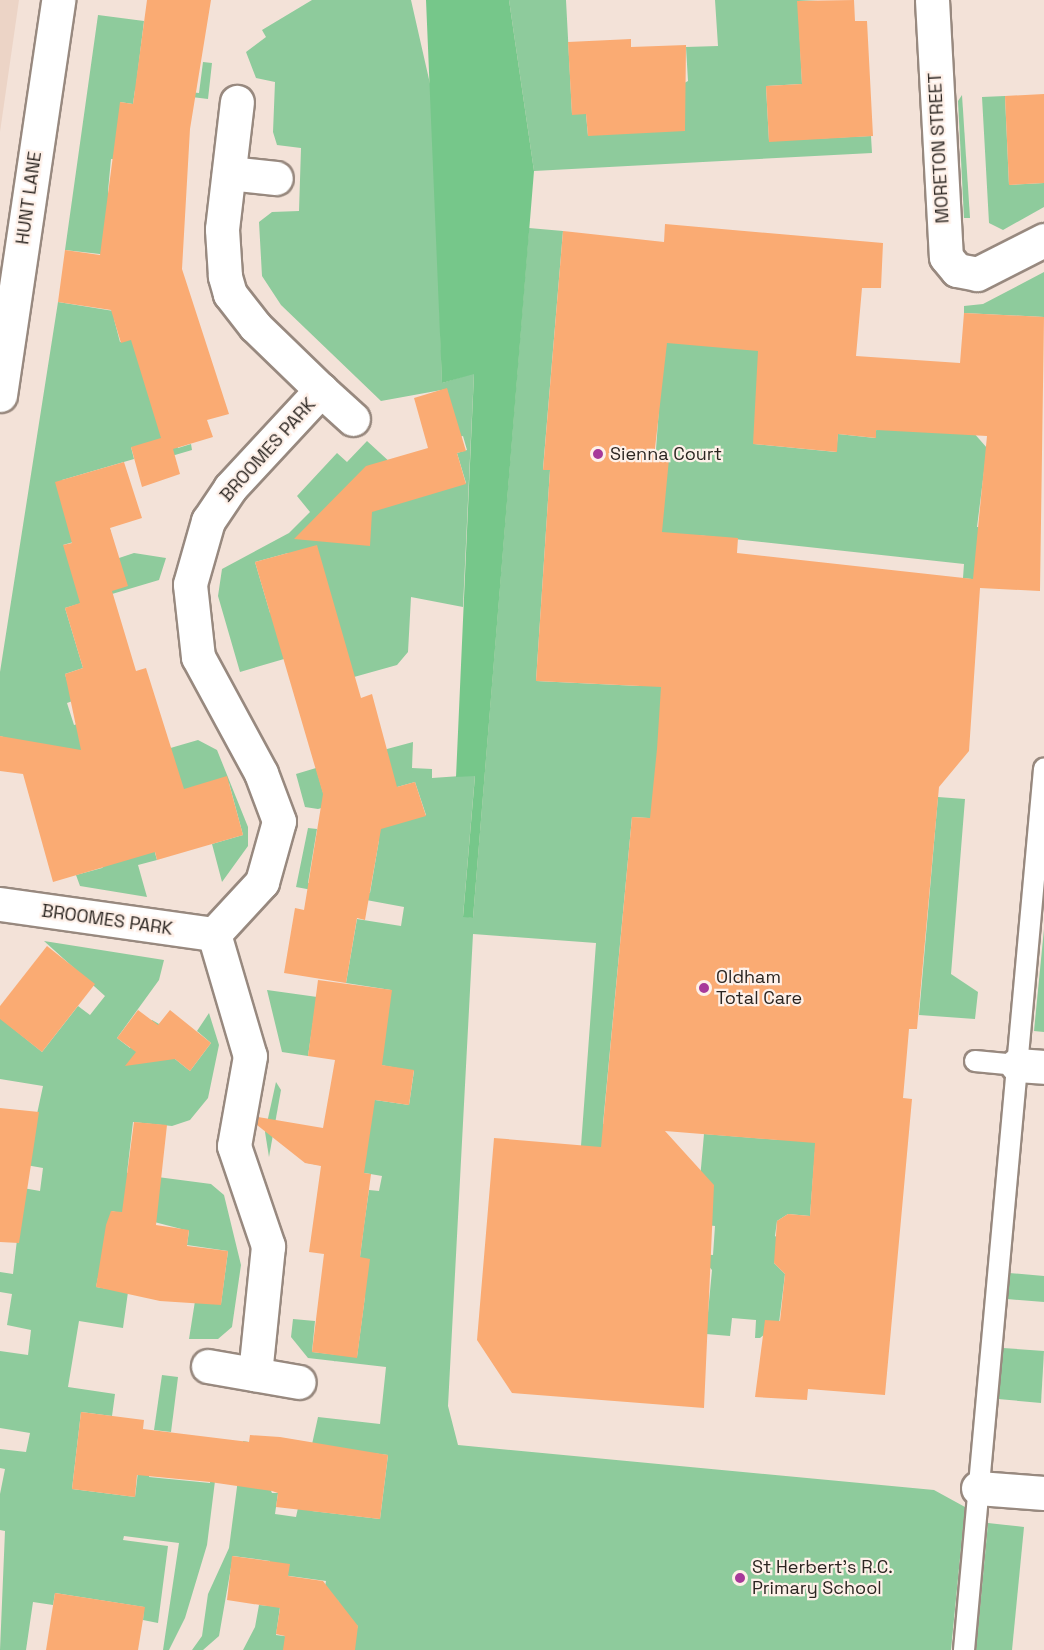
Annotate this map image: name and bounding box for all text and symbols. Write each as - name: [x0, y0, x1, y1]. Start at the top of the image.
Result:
- street label: MORETON STREET: [924, 72, 954, 224]
- street label: HUNT LANE: [12, 150, 46, 246]
- street label: BROOMES PARK: [216, 394, 320, 506]
- place label: Sienna Court: [610, 443, 722, 465]
- marker: Sienna Court: [591, 447, 605, 461]
- street label: BROOMES PARK: [40, 900, 174, 940]
- place label: Oldham Total Care: [716, 967, 802, 1010]
- marker: Oldham Total Care: [697, 981, 711, 995]
- place label: St Herbert's R.C. Primary School: [752, 1557, 893, 1600]
- marker: St Herbert's R.C. Primary School: [733, 1571, 747, 1585]

